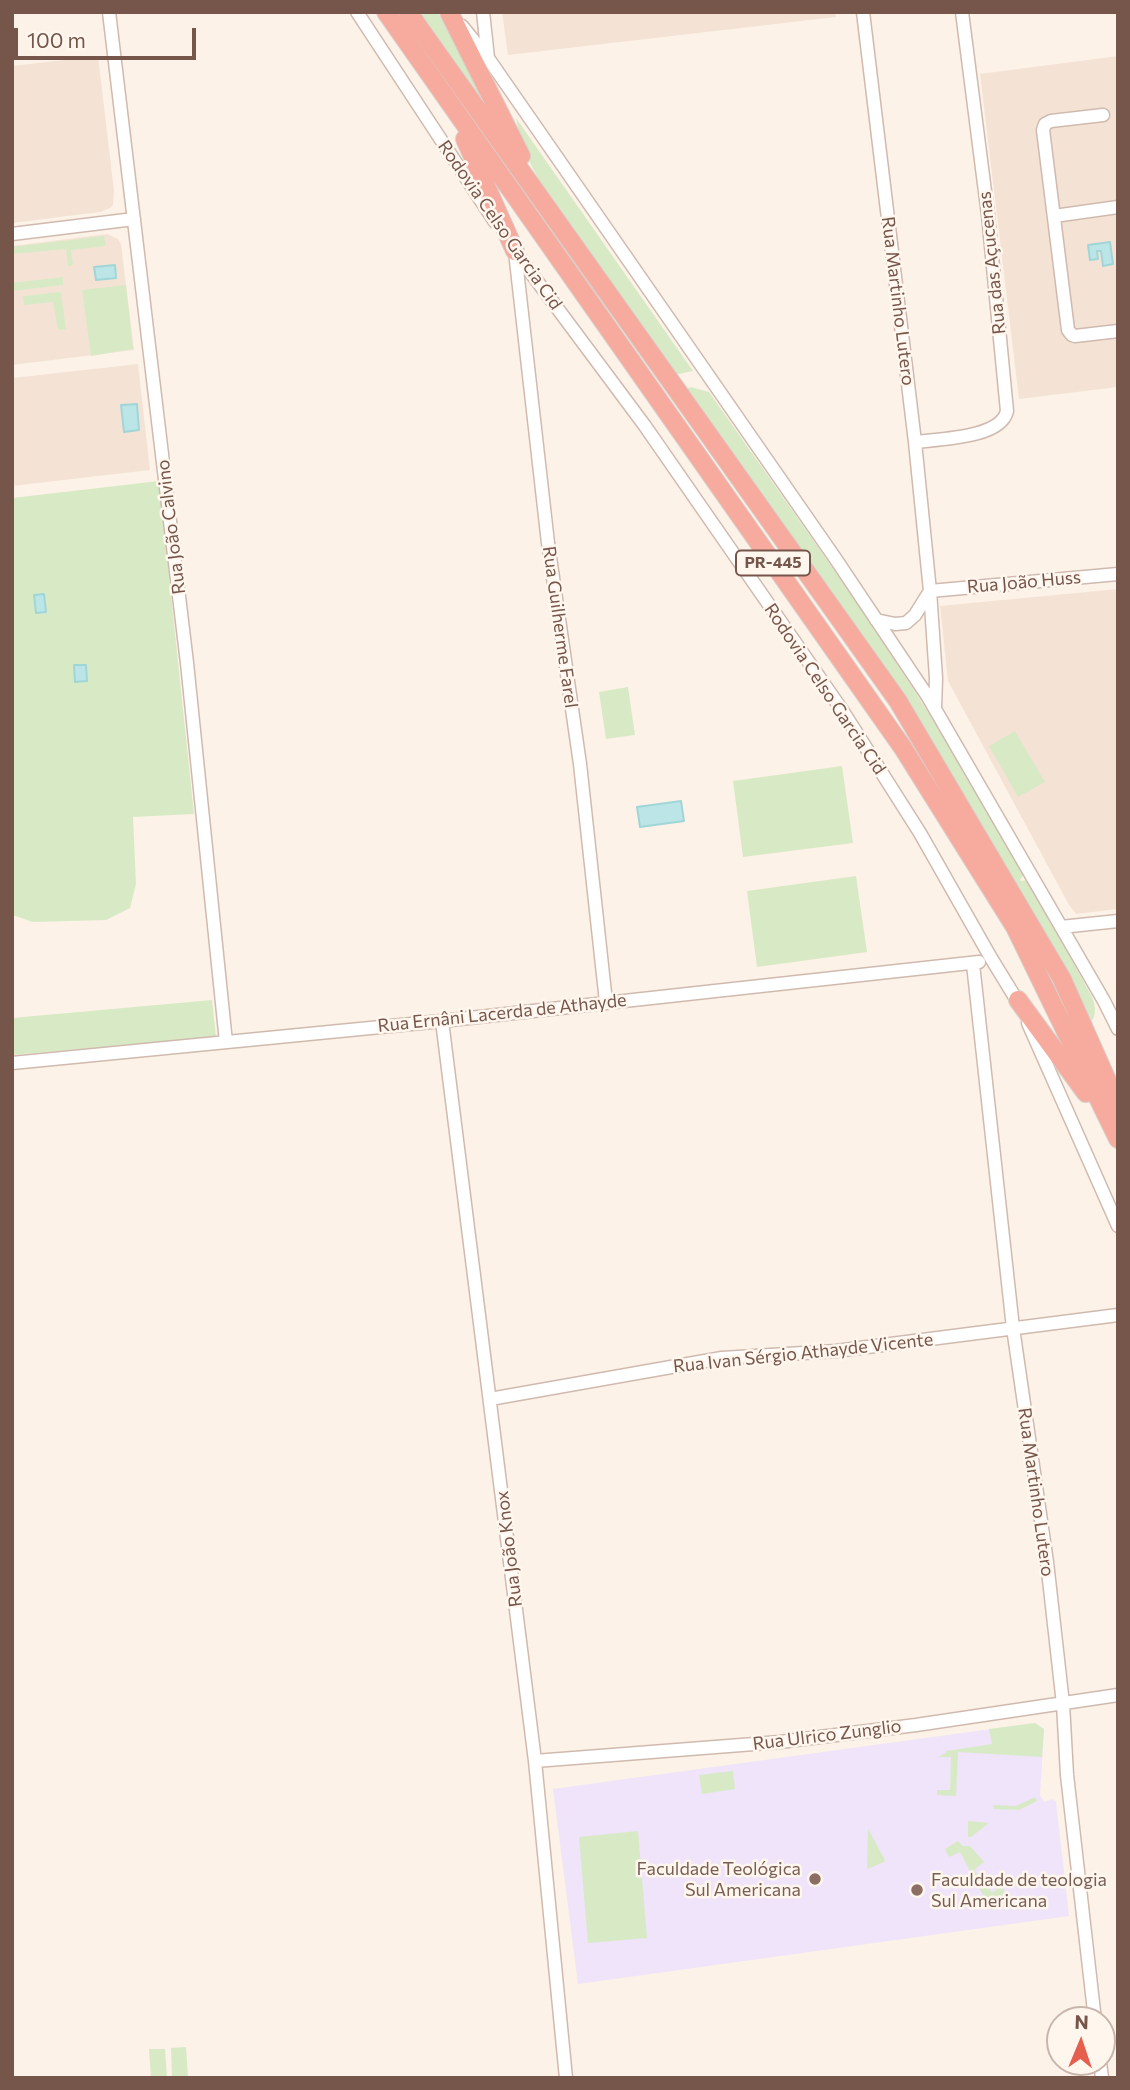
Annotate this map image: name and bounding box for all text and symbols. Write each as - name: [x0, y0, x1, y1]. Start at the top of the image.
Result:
- scale bar: [18, 14, 200, 58]
- text: 100 m: [27, 27, 86, 52]
- street label: Rodovia Celso Garcia Cid: [433, 136, 567, 314]
- street label: Rua das Açucenas: [974, 190, 1010, 336]
- street label: Rua Martinho Lutero: [877, 215, 919, 387]
- street label: Rua João Calvino: [152, 458, 190, 596]
- street label: Rua Guilherme Farel: [538, 545, 582, 709]
- road number: PR-445: [736, 550, 810, 576]
- street label: Rua João Huss: [966, 566, 1082, 598]
- street label: Rodovia Celso Garcia Cid: [760, 599, 890, 779]
- street label: Rua Ernâni Lacerda de Athayde: [377, 989, 627, 1037]
- street label: Rua Ivan Sérgio Athayde Vicente: [672, 1329, 934, 1377]
- street label: Rua Martinho Lutero: [1013, 1406, 1059, 1578]
- street label: Rua João Knox: [491, 1490, 527, 1608]
- street label: Rua Ulrico Zunglio: [751, 1715, 903, 1755]
- place label: Faculdade Teológica Sul Americana: [637, 1858, 801, 1900]
- place label: Faculdade de teologia Sul Americana: [931, 1869, 1107, 1912]
- marker: Faculdade Teológica Sul Americana: [807, 1871, 823, 1887]
- marker: Faculdade de teologia Sul Americana: [909, 1882, 925, 1898]
- north arrow: [1046, 2006, 1116, 2076]
- text: N: [1074, 2010, 1089, 2033]

